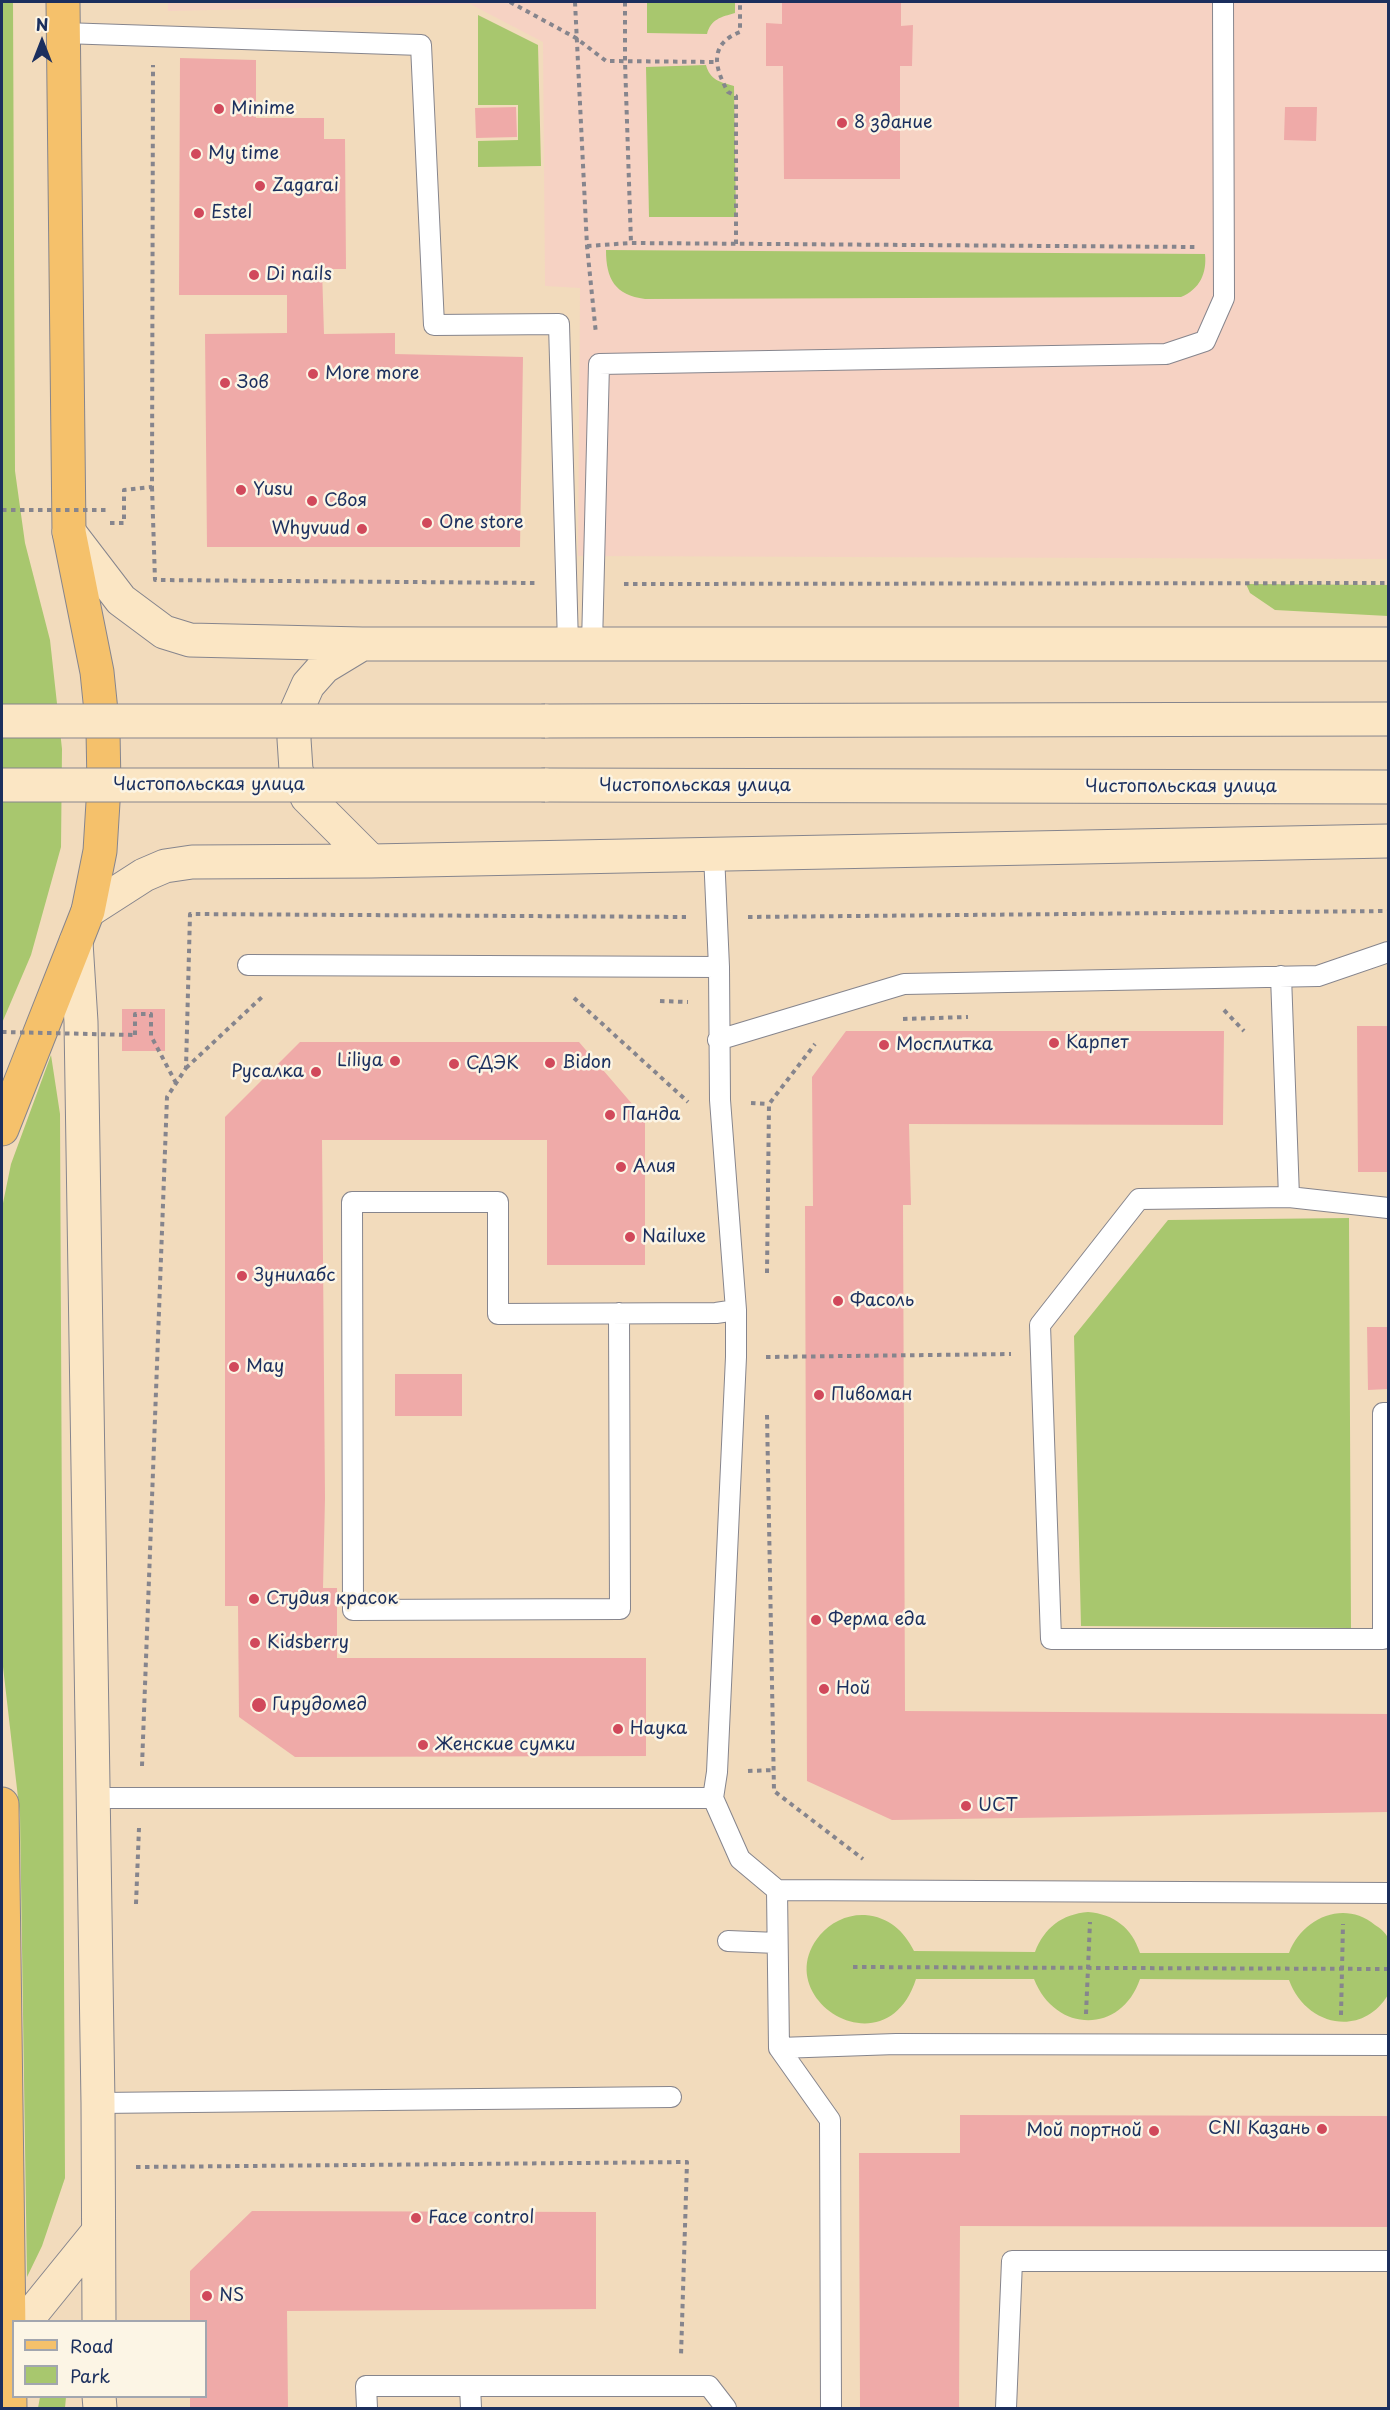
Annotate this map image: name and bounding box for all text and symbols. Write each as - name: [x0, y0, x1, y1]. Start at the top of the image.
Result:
- north arrow: [12, 12, 72, 72]
- text: N: [36, 12, 48, 36]
- place label: Minime: [231, 98, 295, 120]
- marker: Minime: [212, 102, 226, 116]
- place label: 8 здание: [854, 112, 933, 134]
- marker: 8 здание: [835, 116, 849, 130]
- place label: My time: [208, 143, 279, 165]
- marker: My time: [189, 147, 203, 161]
- place label: Zagarai: [272, 175, 339, 197]
- marker: Zagarai: [253, 179, 267, 193]
- place label: Estel: [211, 202, 252, 224]
- marker: Estel: [192, 206, 206, 220]
- place label: Di nails: [266, 264, 332, 286]
- marker: Di nails: [247, 268, 261, 282]
- place label: More more: [325, 363, 419, 385]
- marker: More more: [306, 367, 320, 381]
- place label: Зов: [237, 372, 269, 394]
- marker: Зов: [218, 376, 232, 390]
- place label: Yusu: [253, 479, 293, 501]
- marker: Yusu: [234, 483, 248, 497]
- place label: Своя: [324, 490, 367, 512]
- marker: Своя: [305, 494, 319, 508]
- place label: One store: [439, 512, 523, 534]
- marker: One store: [420, 516, 434, 530]
- place label: Whyvuud: [271, 518, 350, 540]
- marker: Whyvuud: [355, 522, 369, 536]
- street label: Чистопольская улица: [113, 774, 305, 796]
- street label: Чистопольская улица: [599, 775, 791, 797]
- street label: Чистопольская улица: [1085, 776, 1277, 798]
- place label: Карпет: [1066, 1032, 1129, 1054]
- place label: Мосплитка: [896, 1034, 993, 1056]
- marker: Карпет: [1047, 1036, 1061, 1050]
- marker: Мосплитка: [877, 1038, 891, 1052]
- place label: Liliya: [337, 1050, 383, 1072]
- place label: Bidon: [562, 1052, 612, 1074]
- place label: СДЭК: [466, 1053, 519, 1075]
- marker: Liliya: [388, 1054, 402, 1068]
- marker: Bidon: [543, 1056, 557, 1070]
- marker: СДЭК: [447, 1057, 461, 1071]
- place label: Русалка: [231, 1061, 304, 1083]
- marker: Русалка: [309, 1065, 323, 1079]
- place label: Панда: [622, 1104, 680, 1126]
- marker: Панда: [603, 1108, 617, 1122]
- place label: Алия: [633, 1156, 676, 1178]
- marker: Алия: [614, 1160, 628, 1174]
- place label: Nailuxe: [642, 1226, 706, 1248]
- marker: Nailuxe: [623, 1230, 637, 1244]
- place label: Зунилабс: [254, 1265, 336, 1287]
- marker: Зунилабс: [235, 1269, 249, 1283]
- place label: Фасоль: [850, 1290, 914, 1312]
- marker: Фасоль: [831, 1294, 845, 1308]
- place label: May: [246, 1356, 284, 1378]
- marker: May: [227, 1360, 241, 1374]
- place label: Пивоман: [831, 1384, 912, 1406]
- marker: Пивоман: [812, 1388, 826, 1402]
- place label: Студия красок: [266, 1588, 398, 1610]
- marker: Студия красок: [247, 1592, 261, 1606]
- place label: Ферма еда: [828, 1609, 926, 1631]
- marker: Ферма еда: [809, 1613, 823, 1627]
- place label: Kidsberry: [267, 1632, 349, 1654]
- marker: Kidsberry: [248, 1636, 262, 1650]
- place label: Ной: [836, 1678, 870, 1700]
- marker: Ной: [817, 1682, 831, 1696]
- place label: Гирудомед: [272, 1694, 367, 1716]
- marker: Гирудомед: [250, 1696, 268, 1714]
- place label: Наука: [630, 1718, 687, 1740]
- marker: Наука: [611, 1722, 625, 1736]
- place label: Женские сумки: [435, 1734, 576, 1756]
- marker: Женские сумки: [416, 1738, 430, 1752]
- place label: UCT: [978, 1795, 1018, 1817]
- marker: UCT: [959, 1799, 973, 1813]
- place label: CNI Казань: [1208, 2118, 1310, 2140]
- place label: Мой портной: [1026, 2120, 1142, 2142]
- marker: CNI Казань: [1315, 2122, 1329, 2136]
- marker: Мой портной: [1147, 2124, 1161, 2138]
- place label: Face control: [428, 2207, 534, 2229]
- marker: Face control: [409, 2211, 423, 2225]
- place label: NS: [219, 2285, 244, 2307]
- marker: NS: [200, 2289, 214, 2303]
- legend: [12, 2320, 207, 2398]
- text: Road: [70, 2332, 114, 2359]
- text: Park: [70, 2362, 110, 2389]

